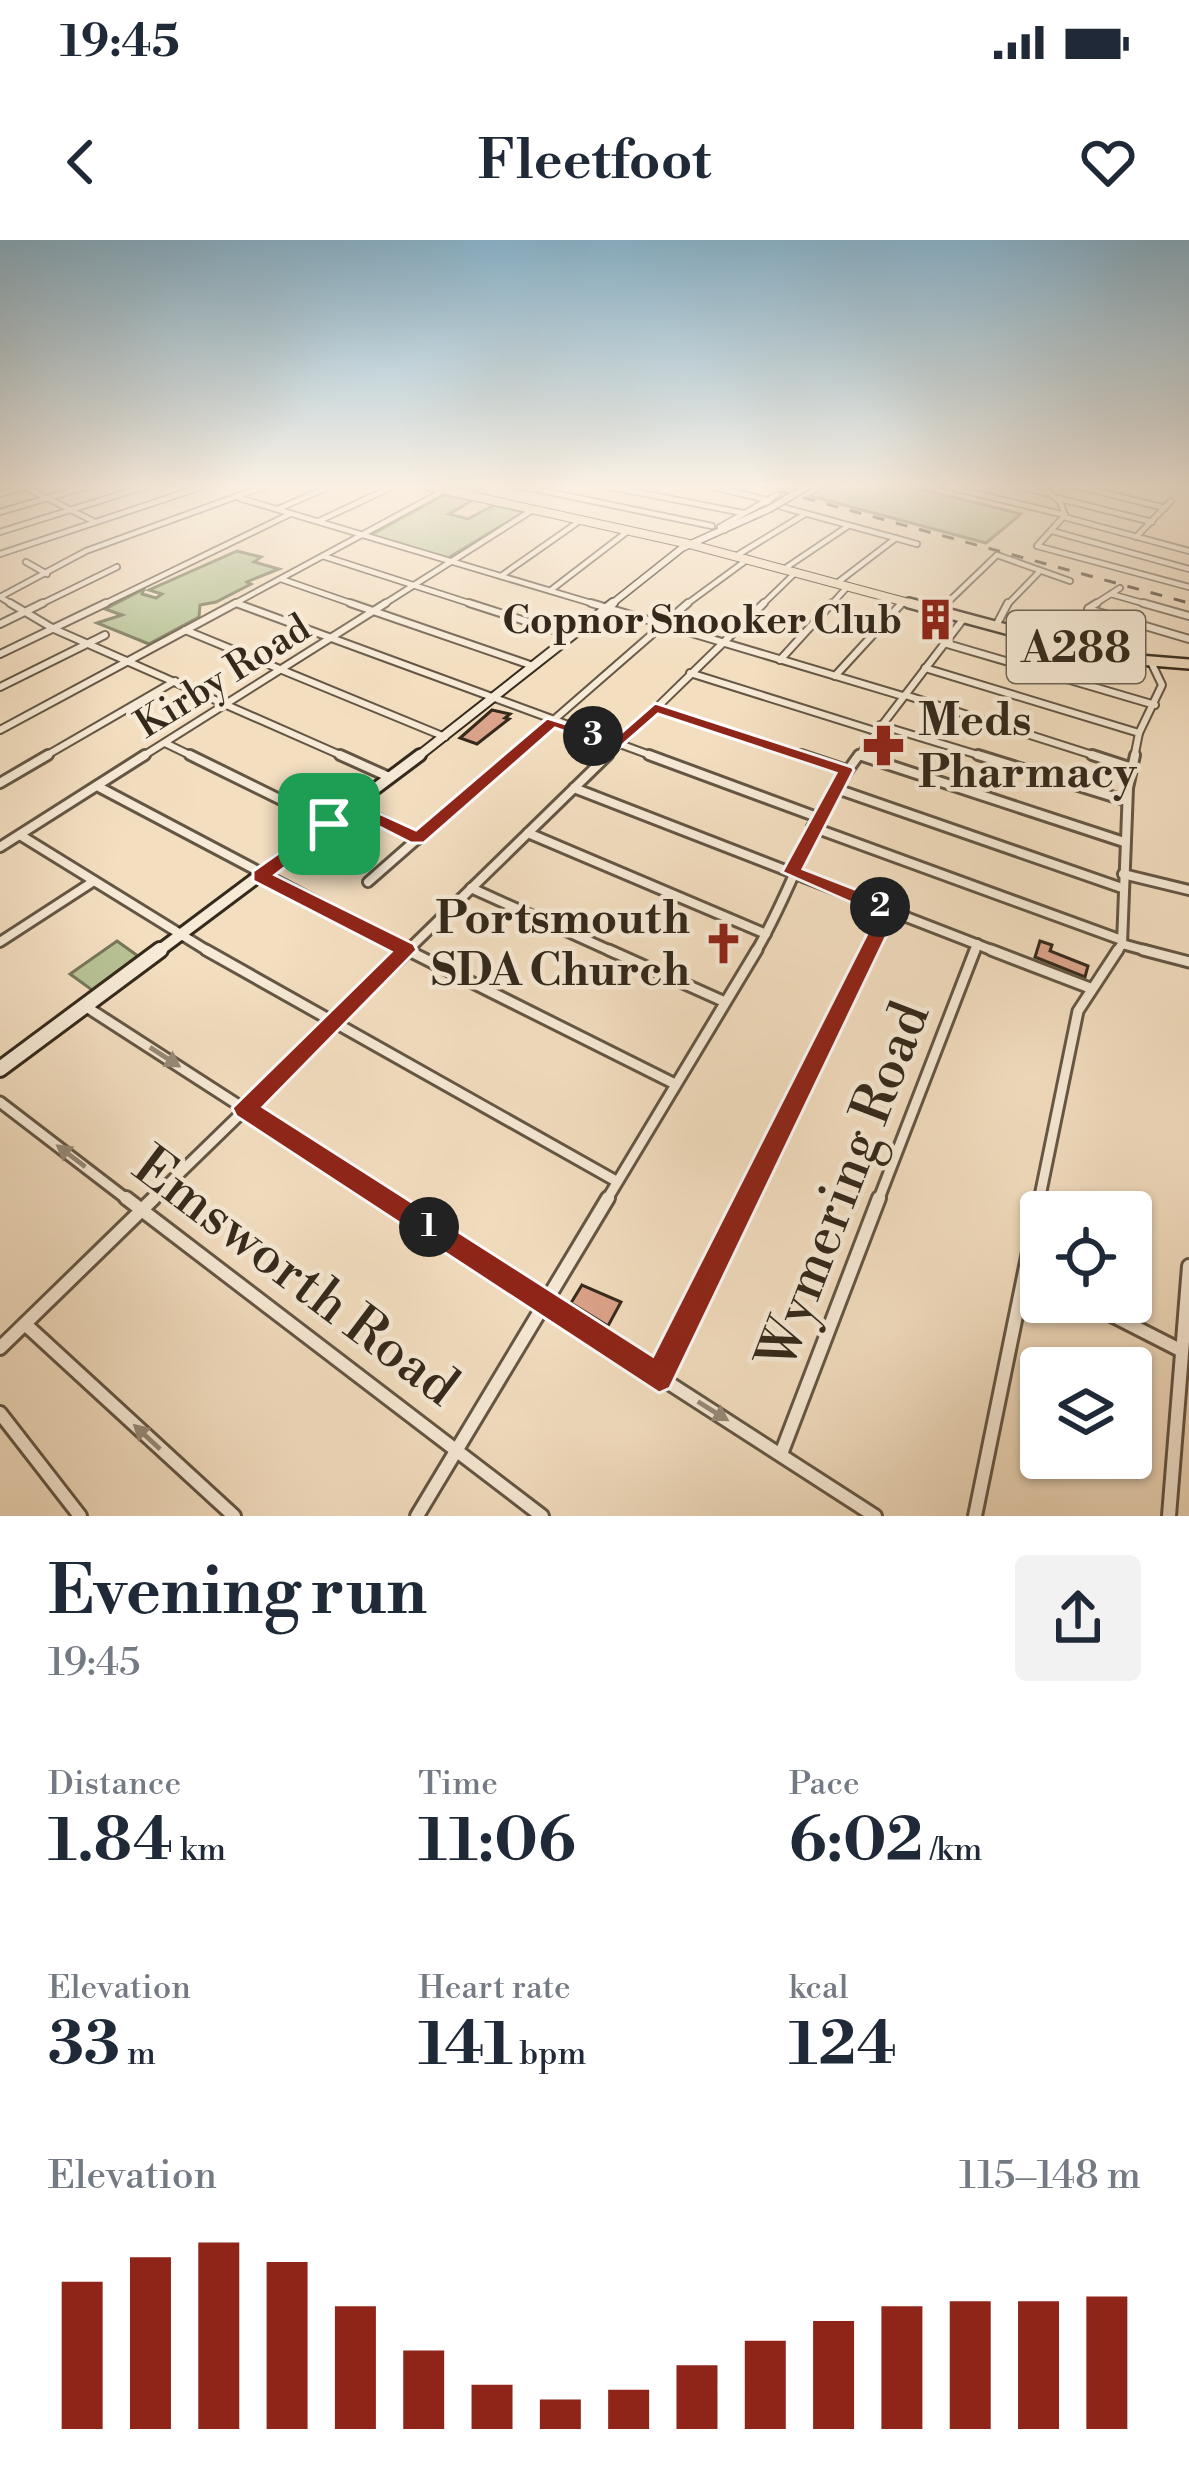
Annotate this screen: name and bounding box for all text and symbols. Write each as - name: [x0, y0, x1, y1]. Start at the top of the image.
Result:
- text: 19:45: [60, 14, 180, 71]
- text: Fleetfoot: [478, 128, 711, 196]
- icon: back: [48, 129, 114, 195]
- icon: heart: [1075, 129, 1141, 195]
- building icon: Copnor Snooker Club: [913, 596, 959, 642]
- place label: Copnor Snooker Club: [502, 597, 902, 646]
- street label: Kirby Road: [127, 604, 320, 750]
- road number: A288: [1007, 611, 1145, 683]
- place label: Meds Pharmacy: [918, 693, 1137, 802]
- pin: 3: [563, 706, 623, 766]
- text: 3: [583, 715, 603, 756]
- pharmacy icon: Meds Pharmacy: [861, 722, 907, 768]
- pin: [278, 773, 380, 875]
- icon: arrive: [296, 791, 362, 857]
- pin: 2: [850, 877, 910, 937]
- text: 2: [870, 886, 890, 927]
- place label: Portsmouth SDA Church: [431, 891, 690, 1000]
- church icon: Portsmouth SDA Church: [701, 920, 747, 966]
- street label: Wymering Road: [743, 993, 946, 1381]
- one-way arrow: [148, 1046, 181, 1068]
- street label: Emsworth Road: [119, 1133, 471, 1422]
- one-way arrow: [55, 1144, 87, 1168]
- map controls: [1020, 1191, 1152, 1479]
- button: locate: [1020, 1191, 1152, 1323]
- pin: 1: [399, 1197, 459, 1257]
- text: 1: [421, 1206, 437, 1247]
- button: layers: [1020, 1347, 1152, 1479]
- one-way arrow: [696, 1399, 729, 1421]
- one-way arrow: [133, 1424, 162, 1451]
- text: Evening run: [48, 1552, 427, 1635]
- button: share: [1015, 1555, 1141, 1681]
- text: 19:45: [48, 1639, 141, 1688]
- text: Distance: [48, 1764, 181, 1805]
- text: Time: [418, 1764, 498, 1805]
- text: Pace: [789, 1764, 860, 1805]
- text: 1.84: [48, 1805, 173, 1880]
- text: 11:06: [418, 1805, 576, 1880]
- text: 6:02: [789, 1805, 923, 1880]
- text: km: [173, 1830, 226, 1871]
- text: /km: [923, 1830, 983, 1871]
- text: Elevation: [48, 1968, 191, 2009]
- text: Heart rate: [418, 1968, 571, 2009]
- text: kcal: [789, 1968, 849, 2009]
- text: 33: [48, 2009, 120, 2084]
- text: 141: [418, 2009, 513, 2084]
- text: 124: [789, 2009, 897, 2084]
- text: m: [120, 2034, 156, 2075]
- text: bpm: [513, 2034, 586, 2075]
- text: Elevation: [48, 2152, 217, 2201]
- text: 115–148 m: [959, 2152, 1141, 2201]

